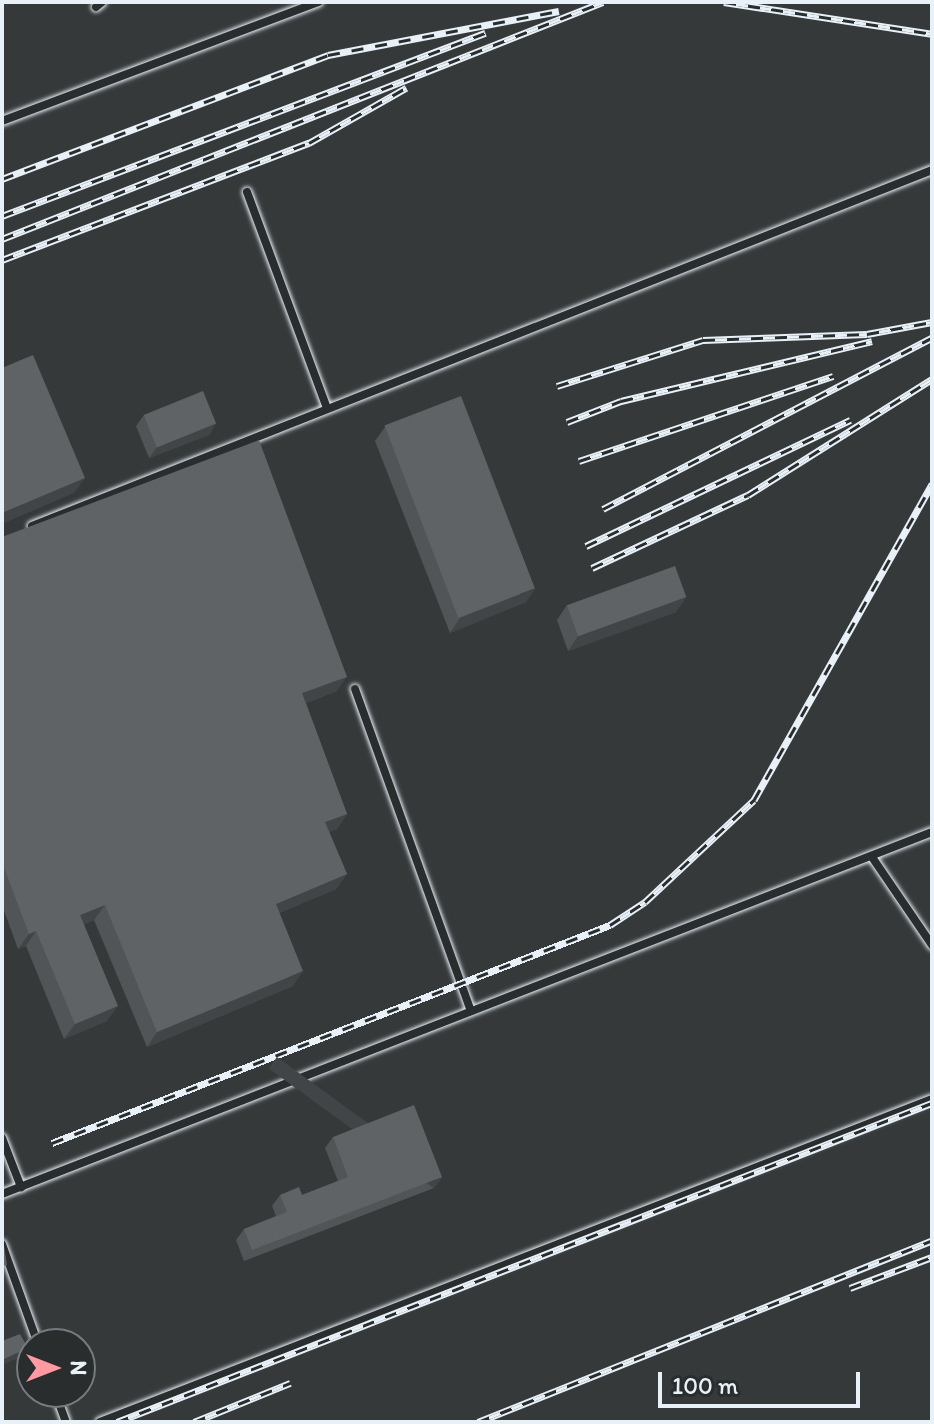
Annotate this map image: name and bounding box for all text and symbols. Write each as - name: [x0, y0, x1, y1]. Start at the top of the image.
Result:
- north arrow: [16, 1328, 96, 1408]
- scale bar: [662, 1356, 864, 1406]
- text: N: [65, 1361, 92, 1375]
- text: 100 m: [672, 1371, 738, 1400]

